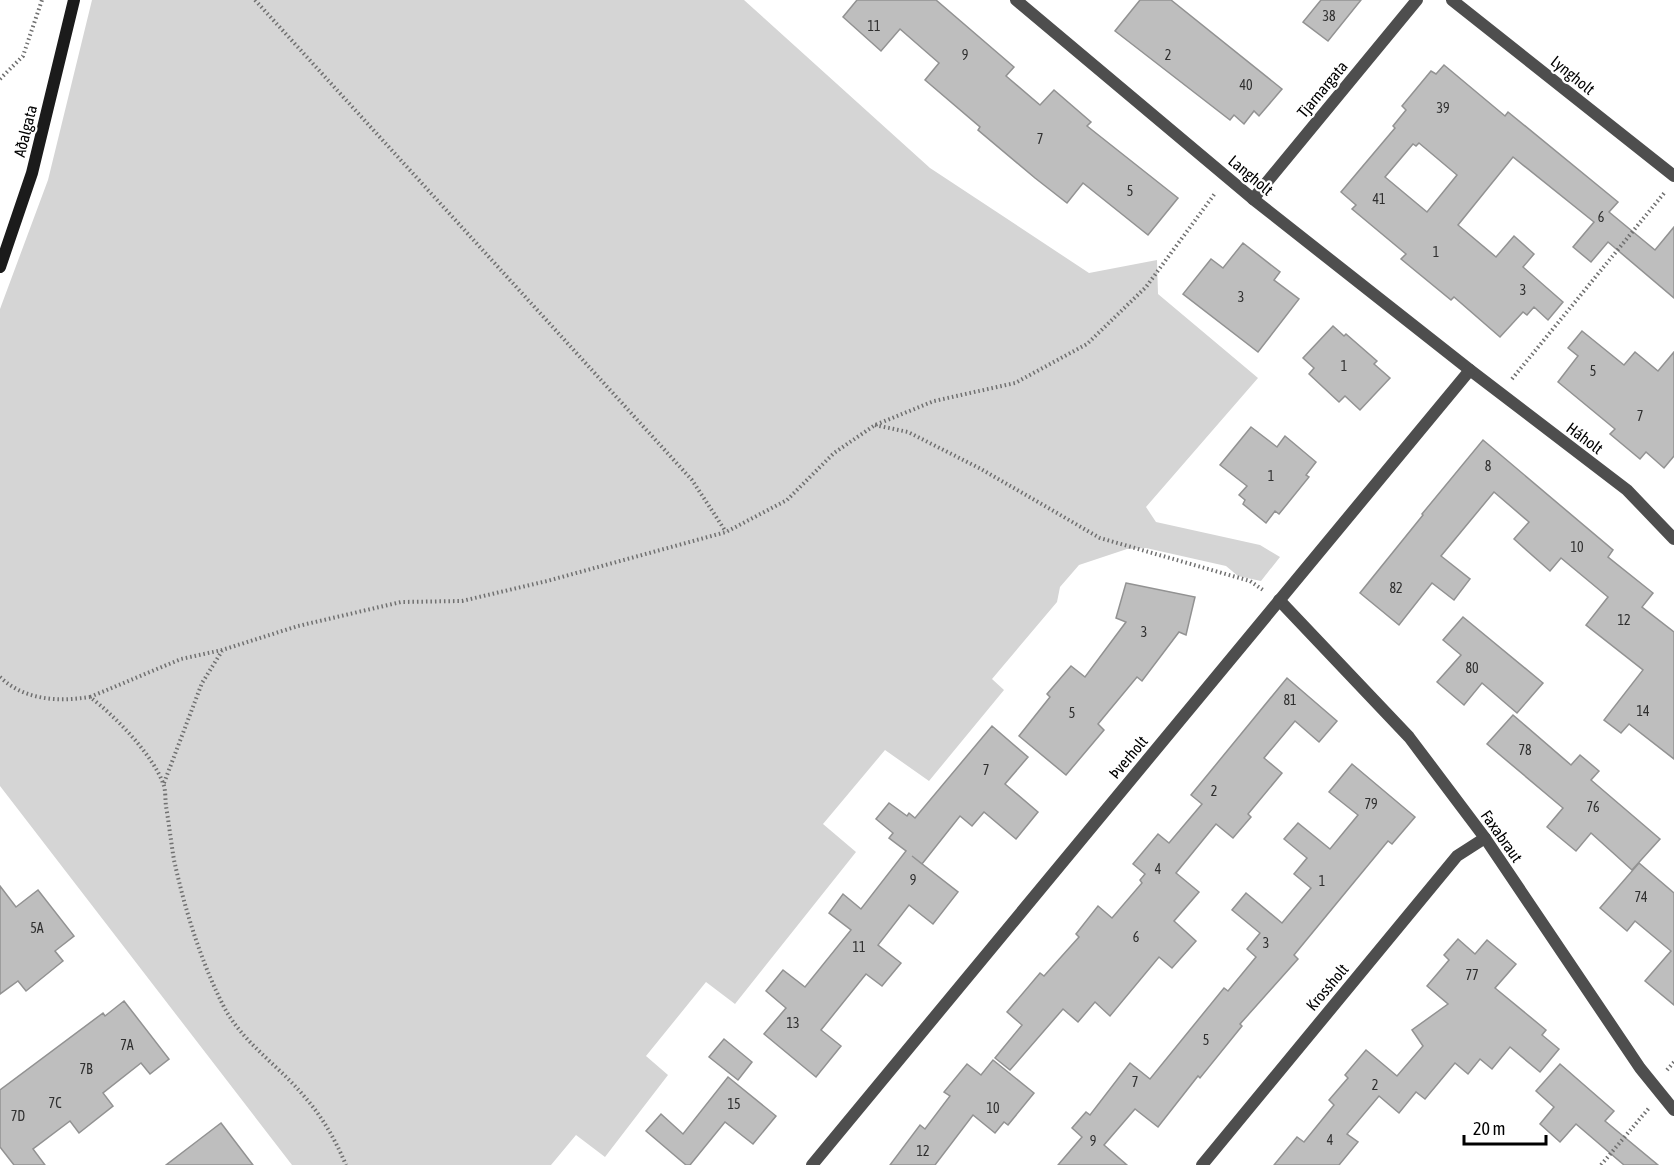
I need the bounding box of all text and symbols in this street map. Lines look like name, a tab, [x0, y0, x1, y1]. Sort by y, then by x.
house number: 38	[1322, 8, 1336, 24]
house number: 11	[867, 18, 881, 34]
house number: 9	[962, 47, 968, 63]
house number: 2	[1165, 47, 1171, 63]
street label: Lyngholt	[1547, 52, 1599, 99]
street label: Tjarnargata	[1293, 57, 1352, 121]
house number: 40	[1239, 77, 1253, 93]
house number: 39	[1436, 100, 1450, 116]
street label: Aðalgata	[10, 103, 41, 159]
house number: 7	[1037, 131, 1043, 147]
street label: Langholt	[1224, 151, 1277, 200]
house number: 5	[1127, 183, 1133, 199]
house number: 41	[1372, 191, 1386, 207]
house number: 6	[1598, 209, 1605, 225]
house number: 1	[1433, 244, 1439, 260]
house number: 3	[1520, 282, 1526, 298]
house number: 3	[1238, 289, 1244, 305]
house number: 1	[1341, 358, 1347, 374]
house number: 5	[1590, 363, 1596, 379]
house number: 7	[1637, 408, 1643, 424]
street label: Háholt	[1563, 419, 1607, 458]
house number: 8	[1485, 458, 1492, 474]
house number: 1	[1268, 468, 1274, 484]
house number: 10	[1570, 539, 1584, 555]
house number: 82	[1389, 580, 1403, 596]
house number: 12	[1617, 612, 1631, 628]
house number: 3	[1141, 624, 1147, 640]
house number: 80	[1465, 660, 1479, 676]
house number: 81	[1283, 692, 1297, 708]
house number: 14	[1636, 703, 1650, 719]
house number: 5	[1069, 705, 1075, 721]
street label: Þverholt	[1105, 732, 1151, 782]
house number: 78	[1518, 742, 1532, 758]
house number: 7	[983, 762, 989, 778]
house number: 2	[1211, 783, 1217, 799]
house number: 79	[1364, 796, 1378, 812]
house number: 76	[1586, 799, 1600, 815]
street label: Faxabraut	[1478, 807, 1527, 866]
house number: 4	[1155, 861, 1162, 877]
house number: 9	[910, 872, 916, 888]
house number: 1	[1319, 873, 1325, 889]
house number: 74	[1634, 889, 1648, 905]
house number: 5A	[30, 920, 44, 936]
house number: 6	[1133, 929, 1140, 945]
house number: 3	[1263, 935, 1269, 951]
house number: 11	[852, 939, 866, 955]
street label: Krossholt	[1302, 960, 1352, 1014]
house number: 77	[1465, 967, 1479, 983]
house number: 13	[786, 1015, 800, 1031]
house number: 5	[1203, 1032, 1209, 1048]
house number: 7A	[120, 1037, 134, 1053]
house number: 7B	[79, 1061, 93, 1077]
house number: 7	[1132, 1074, 1138, 1090]
house number: 2	[1372, 1077, 1378, 1093]
house number: 7C	[49, 1095, 62, 1111]
house number: 15	[727, 1096, 741, 1112]
house number: 10	[986, 1100, 1000, 1116]
house number: 7D	[11, 1108, 25, 1124]
scale bar	[1464, 1108, 1546, 1146]
text: 20 m	[1473, 1118, 1505, 1139]
house number: 4	[1327, 1132, 1334, 1148]
house number: 9	[1090, 1133, 1096, 1149]
house number: 12	[916, 1143, 930, 1159]

